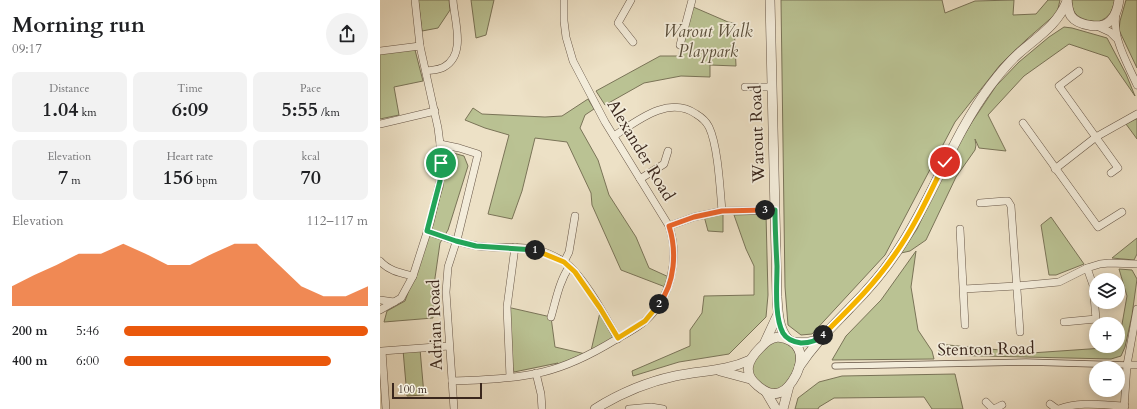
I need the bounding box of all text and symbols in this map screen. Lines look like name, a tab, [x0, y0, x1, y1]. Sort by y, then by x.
text: Morning run	[12, 10, 145, 40]
button: share	[326, 13, 368, 55]
park label: Warout Walk Playpark	[663, 20, 753, 63]
text: 09:17	[12, 40, 42, 58]
text: Distance	[49, 81, 89, 96]
text: Time	[177, 81, 203, 96]
text: Pace	[300, 81, 321, 96]
street label: Warout Road	[744, 85, 770, 184]
street label: Alexander Road	[602, 95, 680, 205]
text: 1.04	[42, 96, 79, 123]
text: 6:09	[172, 96, 208, 123]
text: 5:55	[282, 96, 318, 123]
text: km	[79, 105, 97, 120]
text: /km	[318, 105, 340, 120]
pin	[928, 145, 962, 179]
pin	[424, 146, 458, 180]
text: Elevation	[47, 149, 91, 164]
text: Heart rate	[167, 149, 213, 164]
text: kcal	[301, 149, 320, 164]
icon: check	[934, 151, 956, 173]
icon: arrive	[430, 152, 452, 174]
text: 7	[58, 164, 68, 191]
text: 156	[163, 164, 193, 191]
text: 70	[300, 164, 321, 191]
text: m	[68, 173, 81, 188]
text: bpm	[193, 173, 217, 188]
pin: 3	[755, 200, 775, 220]
text: 3	[762, 202, 768, 217]
text: Elevation	[12, 212, 64, 230]
text: 112–117 m	[306, 212, 368, 230]
pin: 1	[525, 240, 545, 260]
text: 1	[532, 242, 538, 257]
map controls	[1089, 273, 1125, 397]
button: layers	[1089, 273, 1125, 309]
street label: Adrian Road	[422, 279, 448, 371]
pin: 2	[649, 294, 669, 314]
text: 2	[656, 296, 662, 311]
button: +	[1089, 317, 1125, 353]
text: 200 m	[12, 322, 47, 340]
text: 5:46	[76, 322, 99, 340]
pin: 4	[813, 325, 833, 345]
text: 4	[820, 327, 826, 342]
street label: Stenton Road	[937, 337, 1035, 361]
text: 400 m	[12, 352, 47, 370]
text: 6:00	[76, 352, 99, 370]
button: −	[1089, 361, 1125, 397]
scale bar	[392, 381, 482, 400]
text: 100 m	[398, 382, 427, 397]

